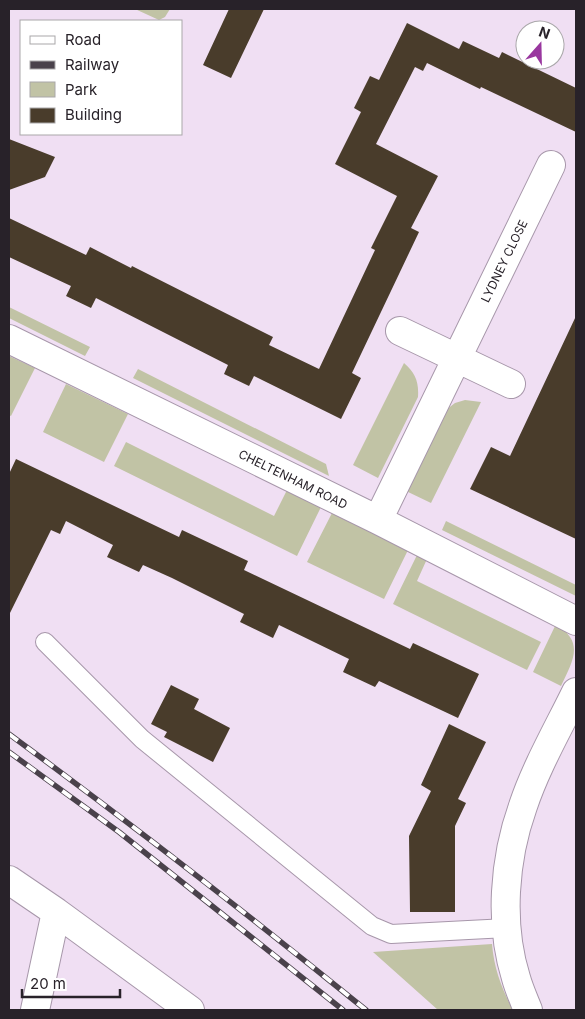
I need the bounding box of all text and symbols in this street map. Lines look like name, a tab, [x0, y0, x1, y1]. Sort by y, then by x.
legend	[20, 20, 182, 135]
north arrow	[515, 20, 565, 70]
text: N	[537, 23, 553, 42]
text: Road	[65, 30, 101, 49]
text: Railway	[65, 55, 120, 74]
text: Park	[65, 80, 98, 99]
text: Building	[65, 105, 122, 124]
street label: LYDNEY CLOSE	[477, 217, 531, 305]
street label: CHELTENHAM ROAD	[236, 446, 350, 512]
scale bar	[22, 966, 120, 998]
text: 20 m	[30, 974, 66, 993]

